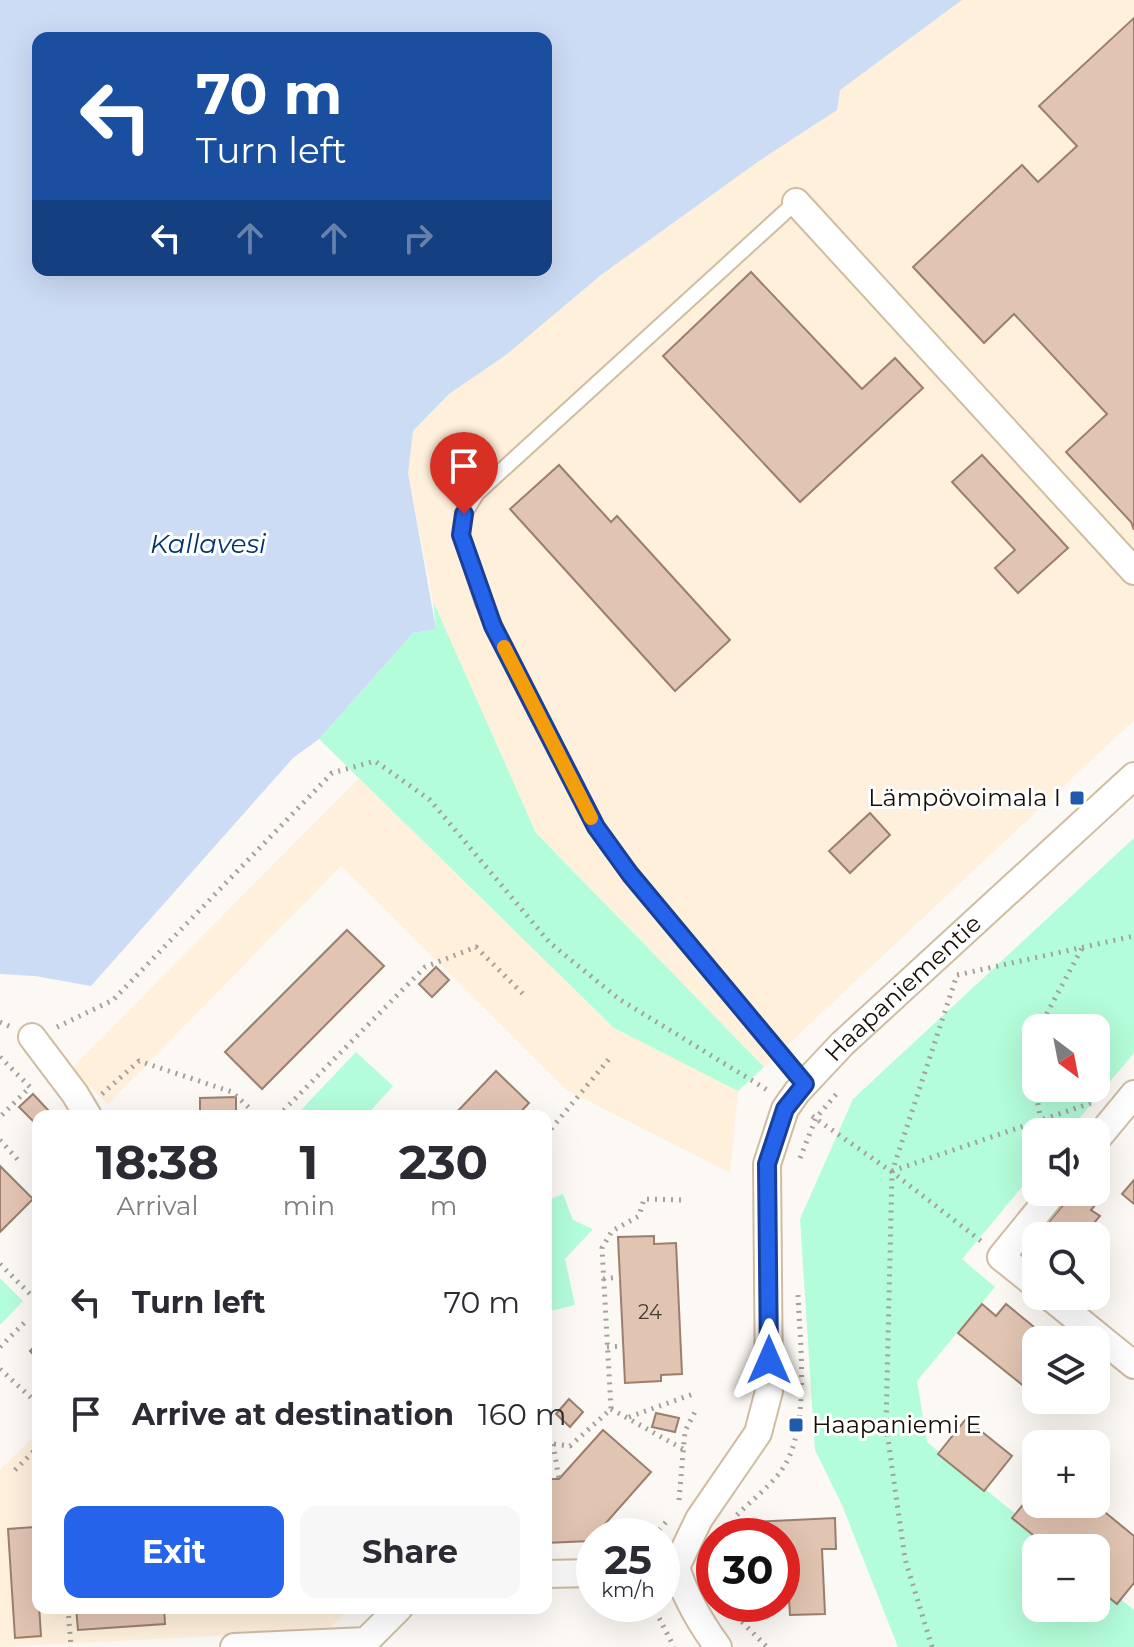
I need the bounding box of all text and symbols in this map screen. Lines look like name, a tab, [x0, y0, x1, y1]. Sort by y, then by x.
text: 70 m	[196, 60, 342, 128]
icon: left	[64, 64, 168, 168]
text: Turn left	[196, 128, 347, 172]
icon: left	[144, 216, 188, 260]
icon: ahead	[228, 216, 272, 260]
icon: ahead	[312, 216, 356, 260]
icon: right	[396, 216, 440, 260]
pin	[430, 432, 498, 514]
icon: arrive	[442, 444, 486, 488]
water label: Kallavesi	[150, 528, 267, 560]
place label: Lämpövoimala I	[868, 783, 1061, 812]
marker: Lämpövoimala I	[1068, 789, 1086, 807]
street label: Haapaniementie	[818, 909, 987, 1067]
north arrow	[1022, 1014, 1110, 1102]
map controls	[1022, 1014, 1110, 1622]
button: sound	[1022, 1118, 1110, 1206]
text: 18:38	[96, 1133, 219, 1191]
text: 1	[299, 1133, 318, 1191]
text: 230	[399, 1133, 488, 1191]
text: Arrival	[116, 1190, 198, 1222]
text: min	[283, 1190, 335, 1222]
text: m	[430, 1190, 457, 1222]
button: search	[1022, 1222, 1110, 1310]
icon: left	[64, 1280, 108, 1324]
text: Turn left	[132, 1284, 265, 1321]
text: 70 m	[443, 1284, 520, 1321]
house number: 24	[638, 1300, 662, 1324]
position arrow	[727, 1318, 811, 1402]
button: layers	[1022, 1326, 1110, 1414]
icon: arrive	[64, 1392, 108, 1436]
text: Arrive at destination	[132, 1396, 454, 1433]
text: 160 m	[478, 1396, 567, 1433]
place label: Haapaniemi E	[812, 1410, 982, 1439]
marker: Haapaniemi E	[787, 1416, 805, 1434]
button: +	[1022, 1430, 1110, 1518]
button: Exit	[64, 1506, 284, 1598]
button: Share	[300, 1506, 520, 1598]
speed limit sign: 30	[696, 1518, 800, 1622]
button: −	[1022, 1534, 1110, 1622]
text: 25	[604, 1535, 652, 1584]
text: km/h	[601, 1578, 655, 1602]

